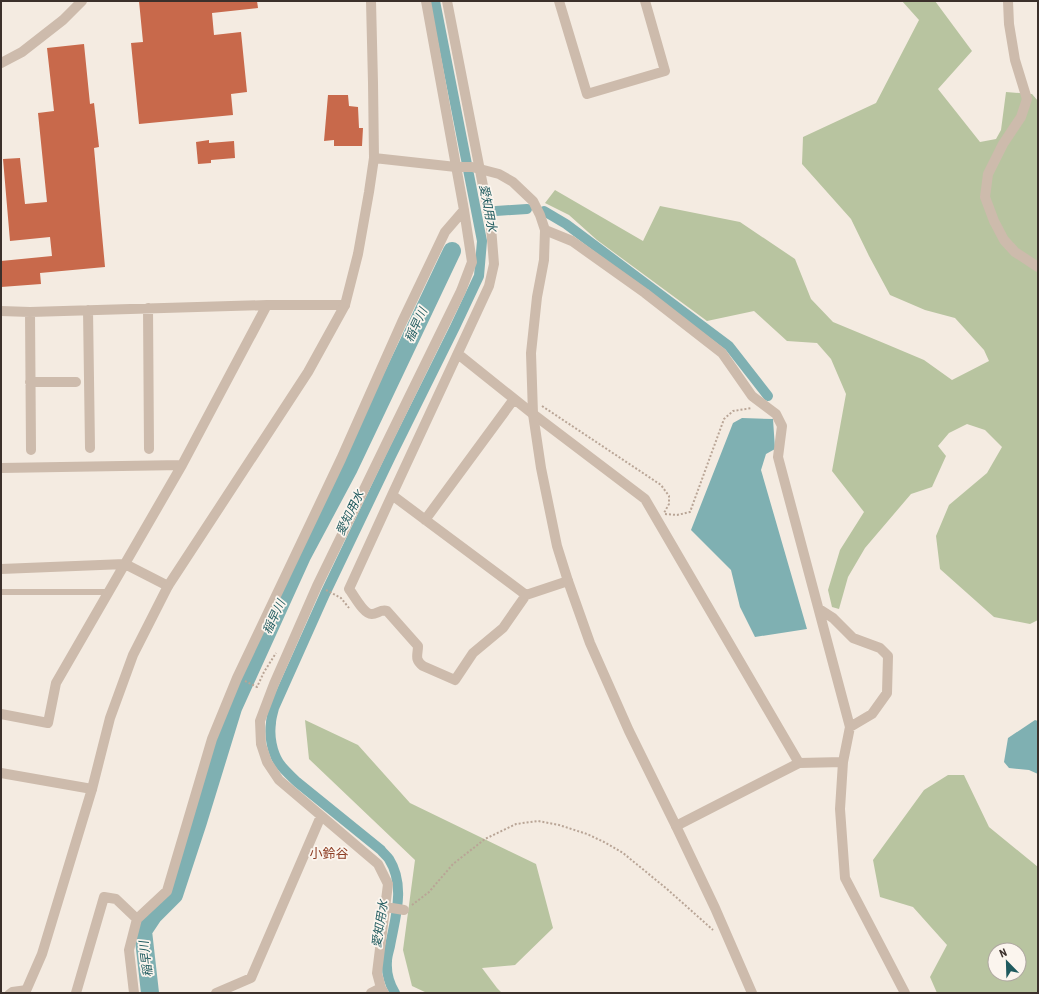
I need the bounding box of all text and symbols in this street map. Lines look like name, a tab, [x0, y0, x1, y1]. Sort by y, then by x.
water label: 愛知用水	[477, 183, 500, 235]
water label: 稲早川	[402, 304, 431, 344]
water label: 愛知用水	[333, 487, 368, 538]
water label: 稲早川	[260, 596, 289, 636]
district label: 小鈴谷	[309, 846, 349, 861]
water label: 愛知用水	[369, 897, 391, 949]
water label: 稲早川	[137, 938, 155, 978]
north arrow	[987, 942, 1027, 982]
text: N	[998, 946, 1009, 961]

